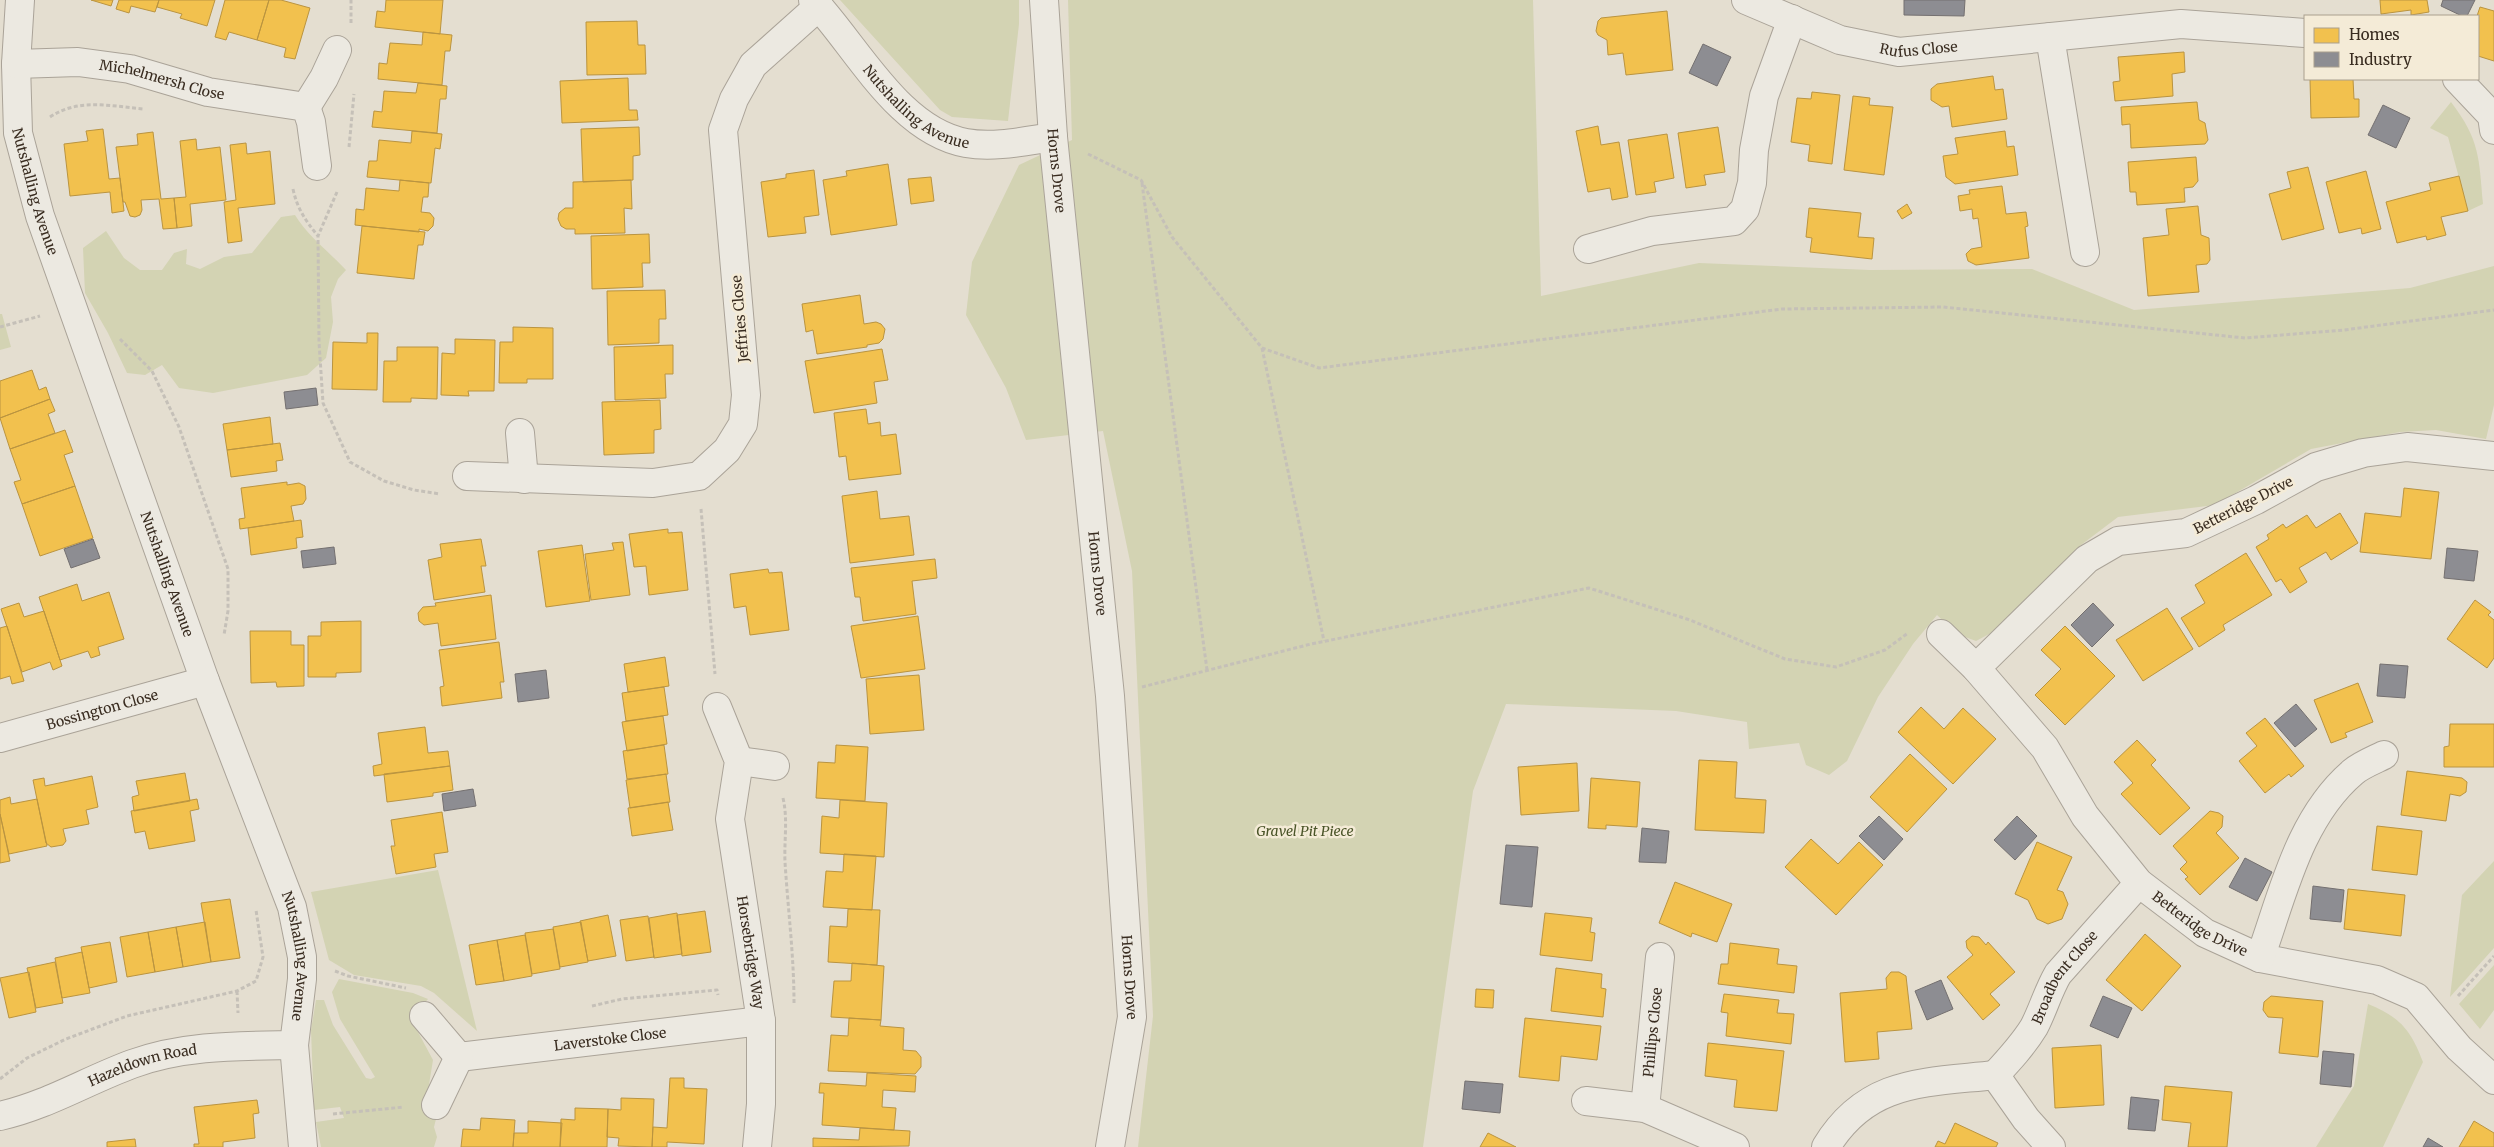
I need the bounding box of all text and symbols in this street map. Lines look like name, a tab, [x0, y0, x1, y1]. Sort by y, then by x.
legend	[2304, 15, 2479, 80]
text: Homes	[2349, 25, 2400, 44]
street label: Rufus Close	[1878, 37, 1958, 61]
text: Industry	[2349, 50, 2412, 69]
street label: Michelmersh Close	[98, 56, 226, 103]
street label: Nutshalling Avenue	[859, 61, 971, 152]
street label: Nutshalling Avenue	[8, 126, 62, 257]
street label: Horns Drove	[1043, 128, 1070, 214]
street label: Jeffries Close	[727, 275, 753, 364]
street label: Betteridge Drive	[2190, 472, 2296, 538]
street label: Nutshalling Avenue	[137, 509, 198, 639]
street label: Horns Drove	[1084, 530, 1111, 616]
street label: Bossington Close	[44, 685, 160, 734]
park label: Gravel Pit Piece	[1256, 822, 1354, 840]
street label: Betteridge Drive	[2149, 887, 2250, 960]
street label: Nutshalling Avenue	[278, 888, 311, 1022]
street label: Horsebridge Way	[733, 894, 768, 1011]
street label: Broadbent Close	[2028, 927, 2101, 1027]
street label: Horns Drove	[1117, 934, 1141, 1020]
street label: Phillips Close	[1639, 987, 1666, 1078]
street label: Laverstoke Close	[553, 1023, 667, 1055]
street label: Hazeldown Road	[85, 1040, 198, 1090]

